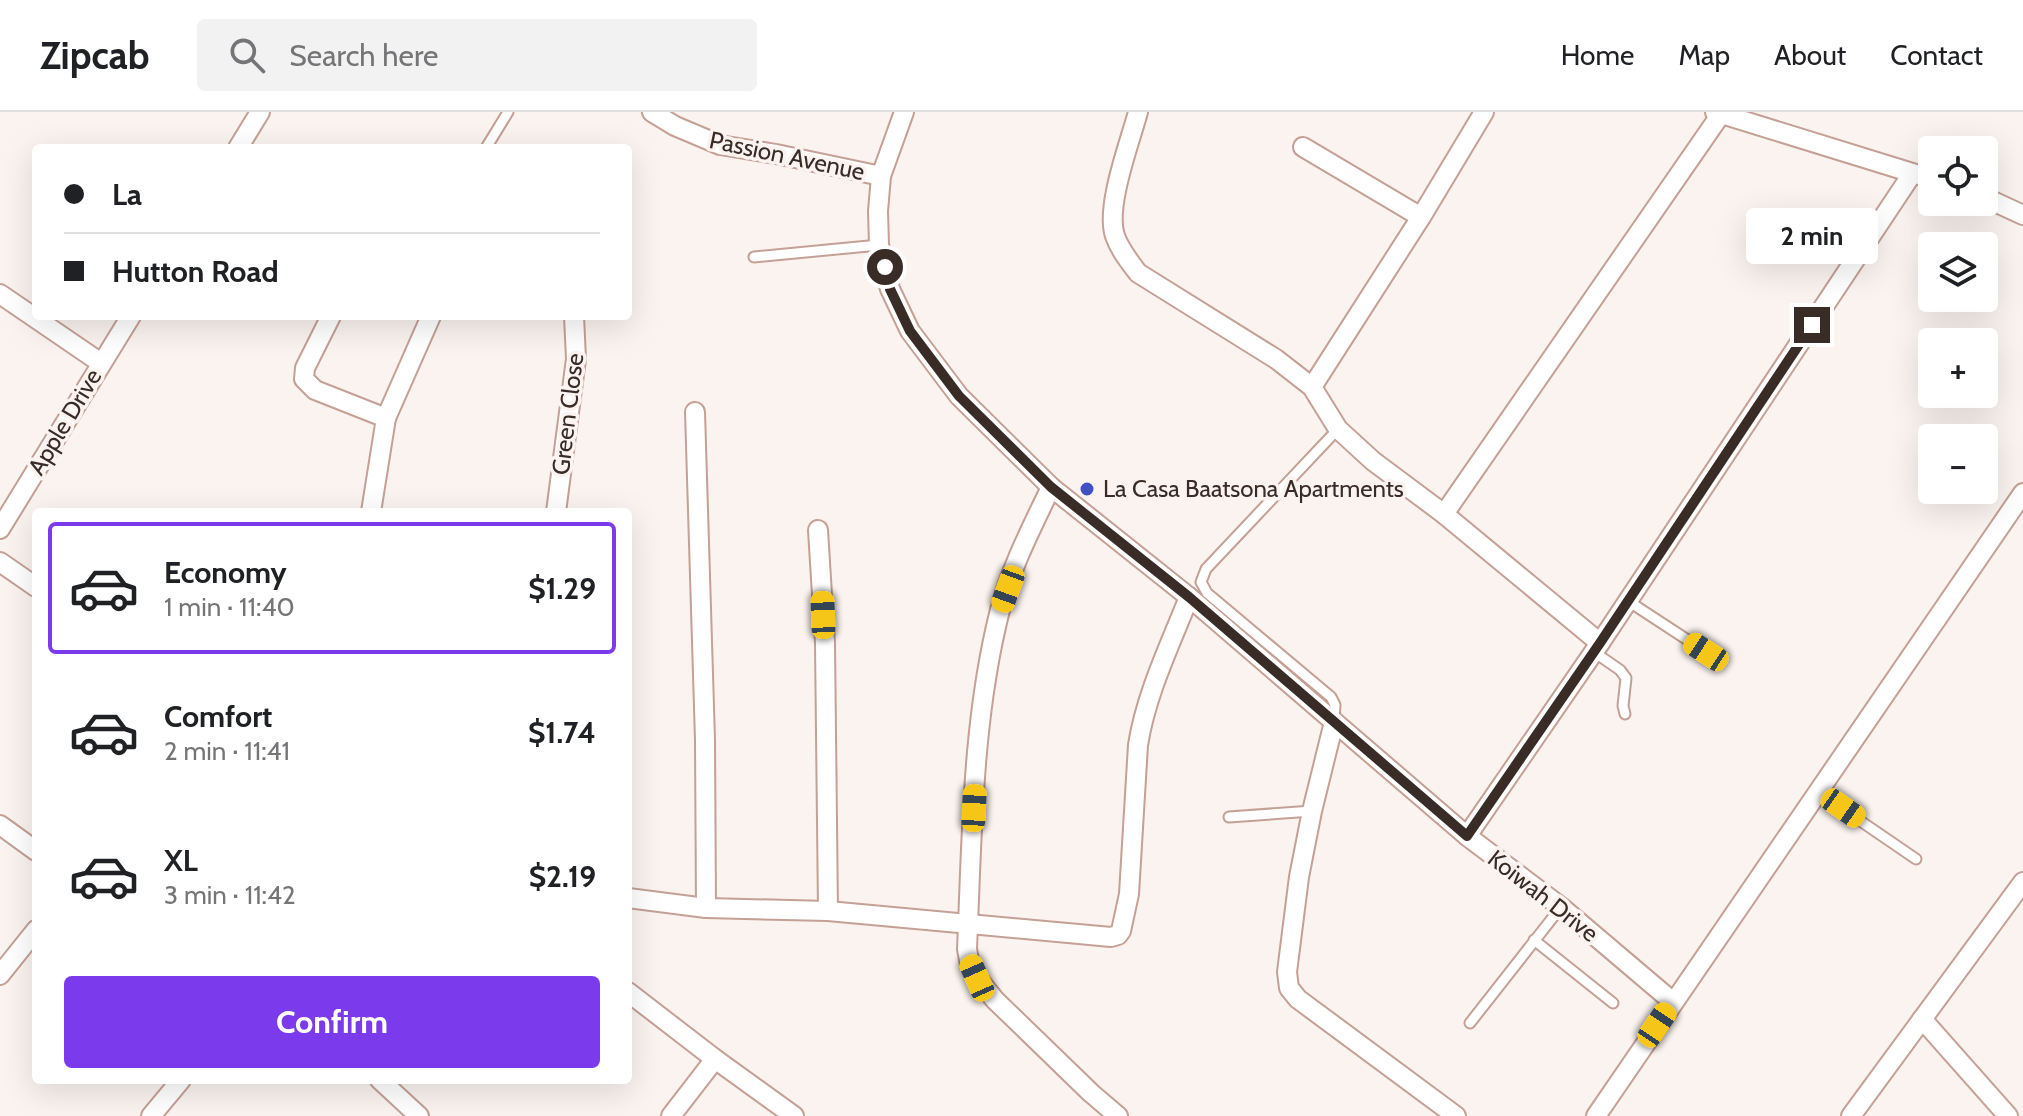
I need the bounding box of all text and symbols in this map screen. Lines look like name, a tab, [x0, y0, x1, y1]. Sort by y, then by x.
search box	[197, 19, 757, 91]
text: Zipcab	[40, 32, 149, 79]
icon: search	[225, 33, 269, 77]
text: Search here	[289, 37, 438, 74]
text: Home	[1561, 38, 1634, 72]
text: Map	[1678, 38, 1730, 72]
text: About	[1774, 38, 1846, 72]
text: Contact	[1890, 38, 1983, 72]
street label: Passion Avenue	[707, 125, 867, 186]
map controls	[1918, 136, 1998, 504]
button: locate	[1918, 136, 1998, 216]
text: La	[112, 176, 142, 213]
callout: 2 min	[1746, 209, 1878, 265]
text: 2 min	[1781, 220, 1843, 252]
button: layers	[1918, 232, 1998, 312]
route start	[867, 249, 903, 285]
text: Hutton Road	[112, 253, 279, 290]
route end	[1794, 307, 1830, 343]
button: +	[1918, 328, 1998, 408]
street label: Green Close	[546, 351, 589, 476]
street label: Apple Drive	[22, 363, 108, 480]
button: −	[1918, 424, 1998, 504]
place label: La Casa Baatsona Apartments	[1103, 474, 1404, 503]
marker: La Casa Baatsona Apartments	[1078, 480, 1096, 498]
icon: car	[68, 552, 140, 624]
text: Economy	[164, 554, 287, 591]
car	[989, 562, 1027, 616]
text: $1.29	[528, 570, 596, 607]
text: 1 min · 11:40	[164, 591, 295, 623]
car	[810, 591, 836, 639]
car	[1679, 629, 1733, 675]
icon: car	[68, 696, 140, 768]
text: Comfort	[164, 698, 272, 735]
text: $1.74	[528, 714, 596, 751]
text: 2 min · 11:41	[164, 735, 290, 767]
car	[961, 783, 987, 833]
car	[1816, 784, 1870, 832]
icon: car	[68, 840, 140, 912]
text: XL	[164, 842, 198, 879]
street label: Koiwah Drive	[1482, 844, 1604, 948]
text: $2.19	[529, 858, 596, 895]
text: 3 min · 11:42	[164, 879, 296, 911]
car	[956, 951, 998, 1005]
button: Confirm	[64, 976, 600, 1068]
car	[1634, 998, 1680, 1052]

